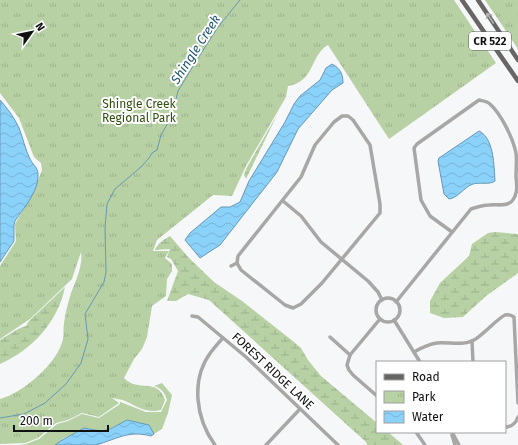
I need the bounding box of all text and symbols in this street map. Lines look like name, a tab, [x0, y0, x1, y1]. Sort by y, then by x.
north arrow	[12, 12, 52, 52]
water label: Shingle Creek	[167, 12, 223, 87]
one-way arrow	[486, 13, 494, 24]
text: N	[33, 20, 47, 33]
road number: CR 522	[469, 32, 511, 50]
park label: Shingle Creek Regional Park	[102, 97, 177, 125]
street label: FOREST RIDGE LANE	[229, 330, 317, 412]
legend	[376, 361, 506, 433]
text: Road	[412, 370, 440, 384]
text: Park	[412, 390, 436, 404]
scale bar	[14, 407, 108, 433]
text: Water	[412, 410, 444, 424]
text: 200 m	[20, 414, 53, 428]

